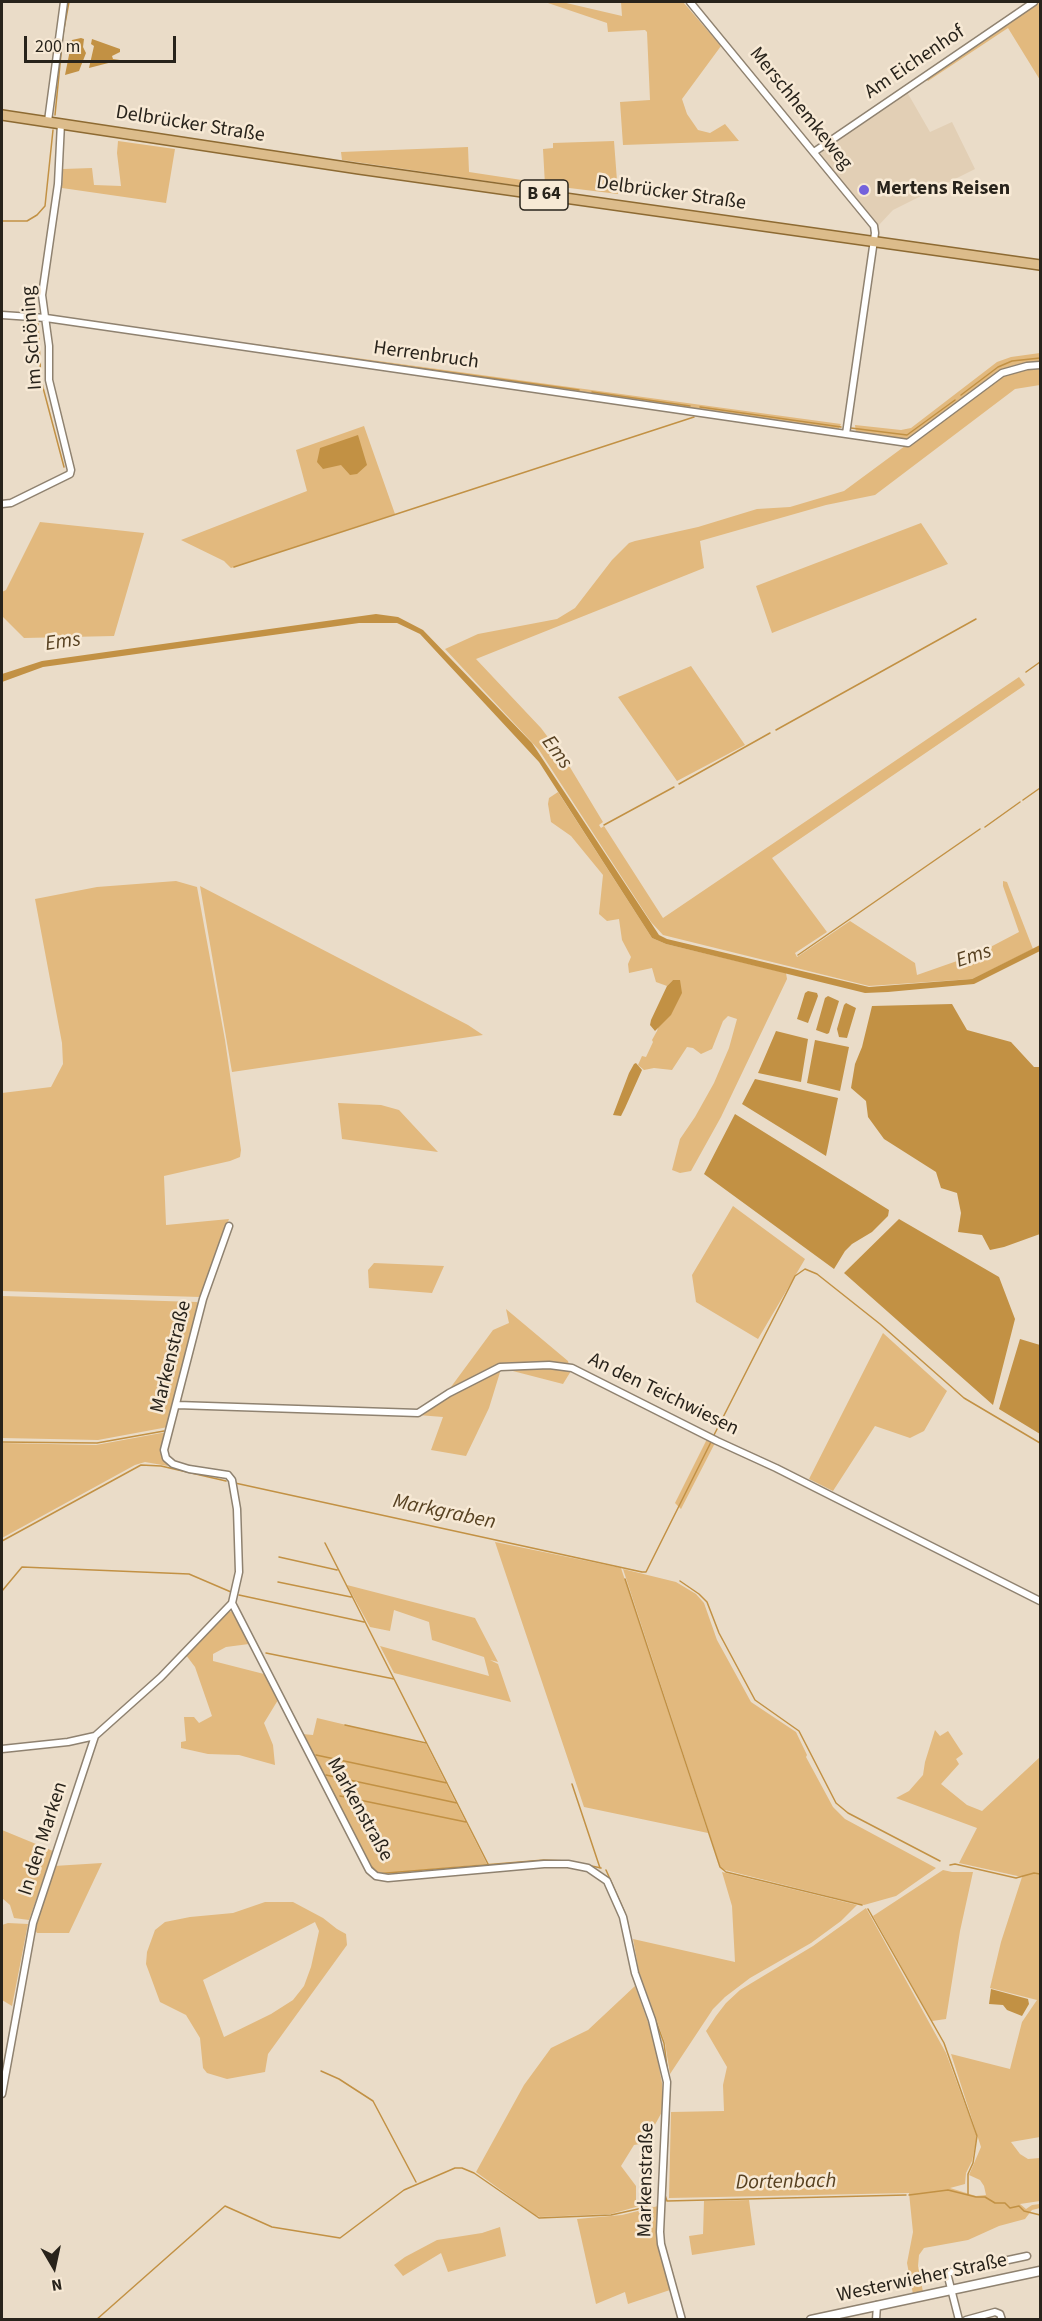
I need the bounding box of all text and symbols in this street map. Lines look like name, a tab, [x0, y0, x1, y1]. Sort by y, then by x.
street label: Am Eichenhof	[861, 21, 969, 105]
scale bar	[27, 24, 178, 62]
text: 200 m	[35, 34, 80, 59]
street label: Merschhemkeweg	[743, 43, 857, 175]
street label: Delbrücker Straße	[114, 101, 266, 149]
street label: Delbrücker Straße	[595, 172, 747, 216]
place label: Mertens Reisen	[876, 178, 1010, 202]
road number: B 64	[520, 180, 568, 210]
marker: Mertens Reisen	[857, 183, 871, 197]
street label: Im Schöning	[17, 285, 49, 391]
street label: Herrenbruch	[372, 337, 480, 375]
water label: Ems	[44, 628, 82, 658]
water label: Ems	[535, 731, 577, 775]
water label: Ems	[953, 939, 995, 975]
street label: Markenstraße	[146, 1298, 198, 1416]
street label: An den Teichwiesen	[584, 1348, 742, 1442]
water label: Markgraben	[390, 1490, 498, 1536]
street label: Markenstraße	[321, 1754, 397, 1866]
street label: In den Marken	[14, 1779, 74, 1899]
street label: Markenstraße	[634, 2122, 660, 2238]
water label: Dortenbach	[735, 2170, 837, 2196]
north arrow	[24, 2237, 84, 2297]
street label: Westerwieher Straße	[835, 2249, 1009, 2309]
text: N	[50, 2273, 64, 2296]

